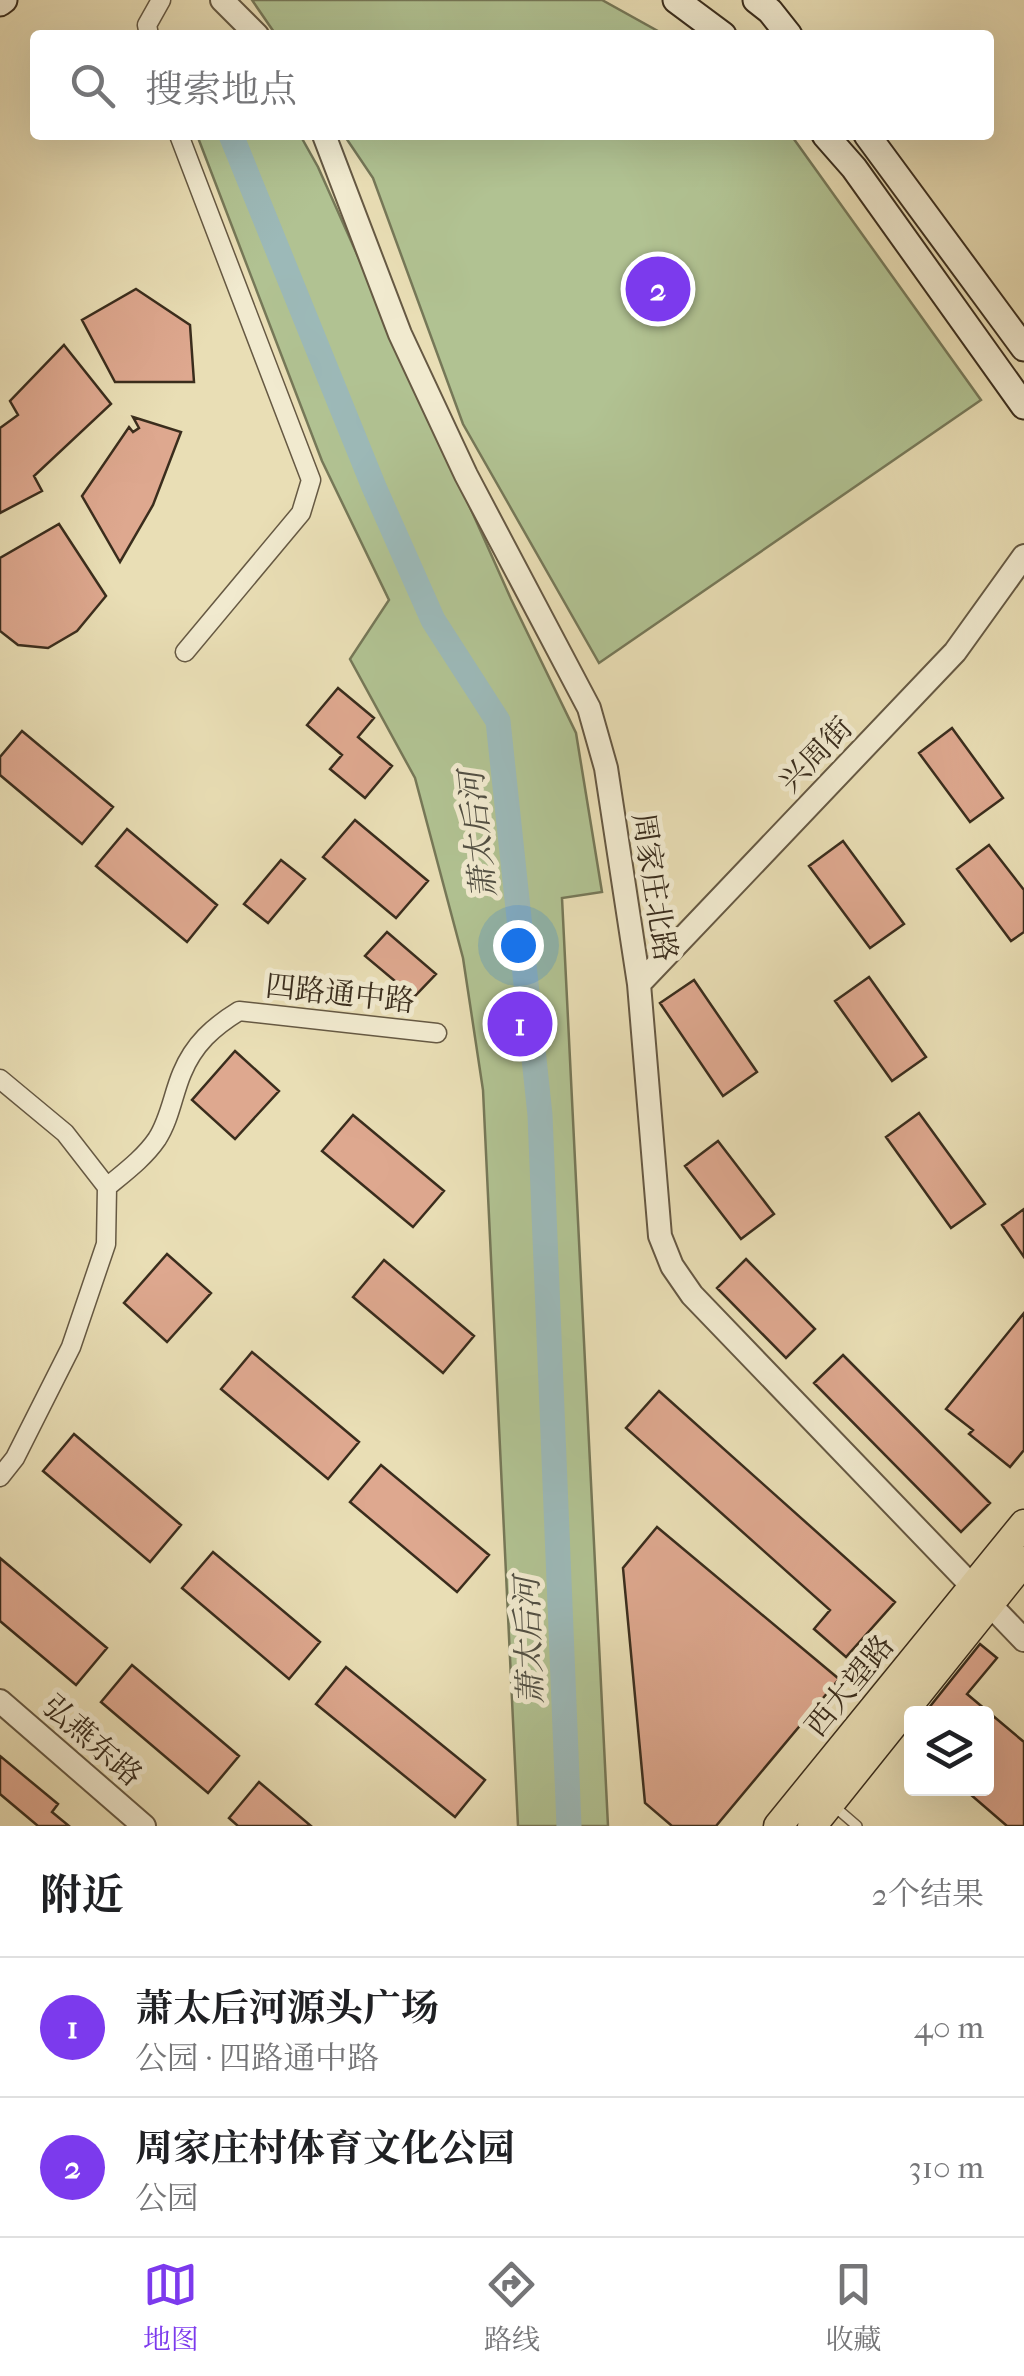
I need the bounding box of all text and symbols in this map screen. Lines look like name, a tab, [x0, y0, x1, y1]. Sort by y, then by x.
search box	[30, 30, 994, 140]
icon: search	[65, 58, 120, 113]
text: 搜索地点	[145, 67, 297, 112]
pin: 2	[626, 252, 690, 326]
street label: 兴周街	[772, 710, 860, 800]
water label: 萧太后河	[452, 764, 503, 901]
street label: 周家庄北路	[625, 810, 683, 964]
your location	[493, 920, 544, 971]
street label: 四路通中路	[264, 969, 416, 1019]
pin: 1	[488, 986, 552, 1062]
water label: 萧太后河	[508, 1571, 550, 1706]
street label: 西大望路	[799, 1628, 901, 1744]
street label: 弘燕东路	[35, 1688, 149, 1794]
map controls	[904, 1706, 994, 1796]
button: layers	[904, 1706, 994, 1796]
text: 附近	[40, 1871, 124, 1920]
text: 2个结果	[872, 1876, 984, 1913]
text: 萧太后河源头广场	[135, 1986, 439, 2031]
text: 1	[67, 2009, 78, 2046]
text: 40 m	[914, 2009, 984, 2046]
text: 公园 · 四路通中路	[135, 2040, 379, 2077]
text: 周家庄村体育文化公园	[135, 2126, 515, 2171]
text: 2	[64, 2149, 81, 2186]
text: 310 m	[909, 2149, 984, 2186]
text: 公园	[135, 2180, 199, 2217]
tab: 地图	[143, 2257, 199, 2357]
tab: 路线	[484, 2257, 540, 2357]
tab: 收藏	[825, 2257, 881, 2357]

